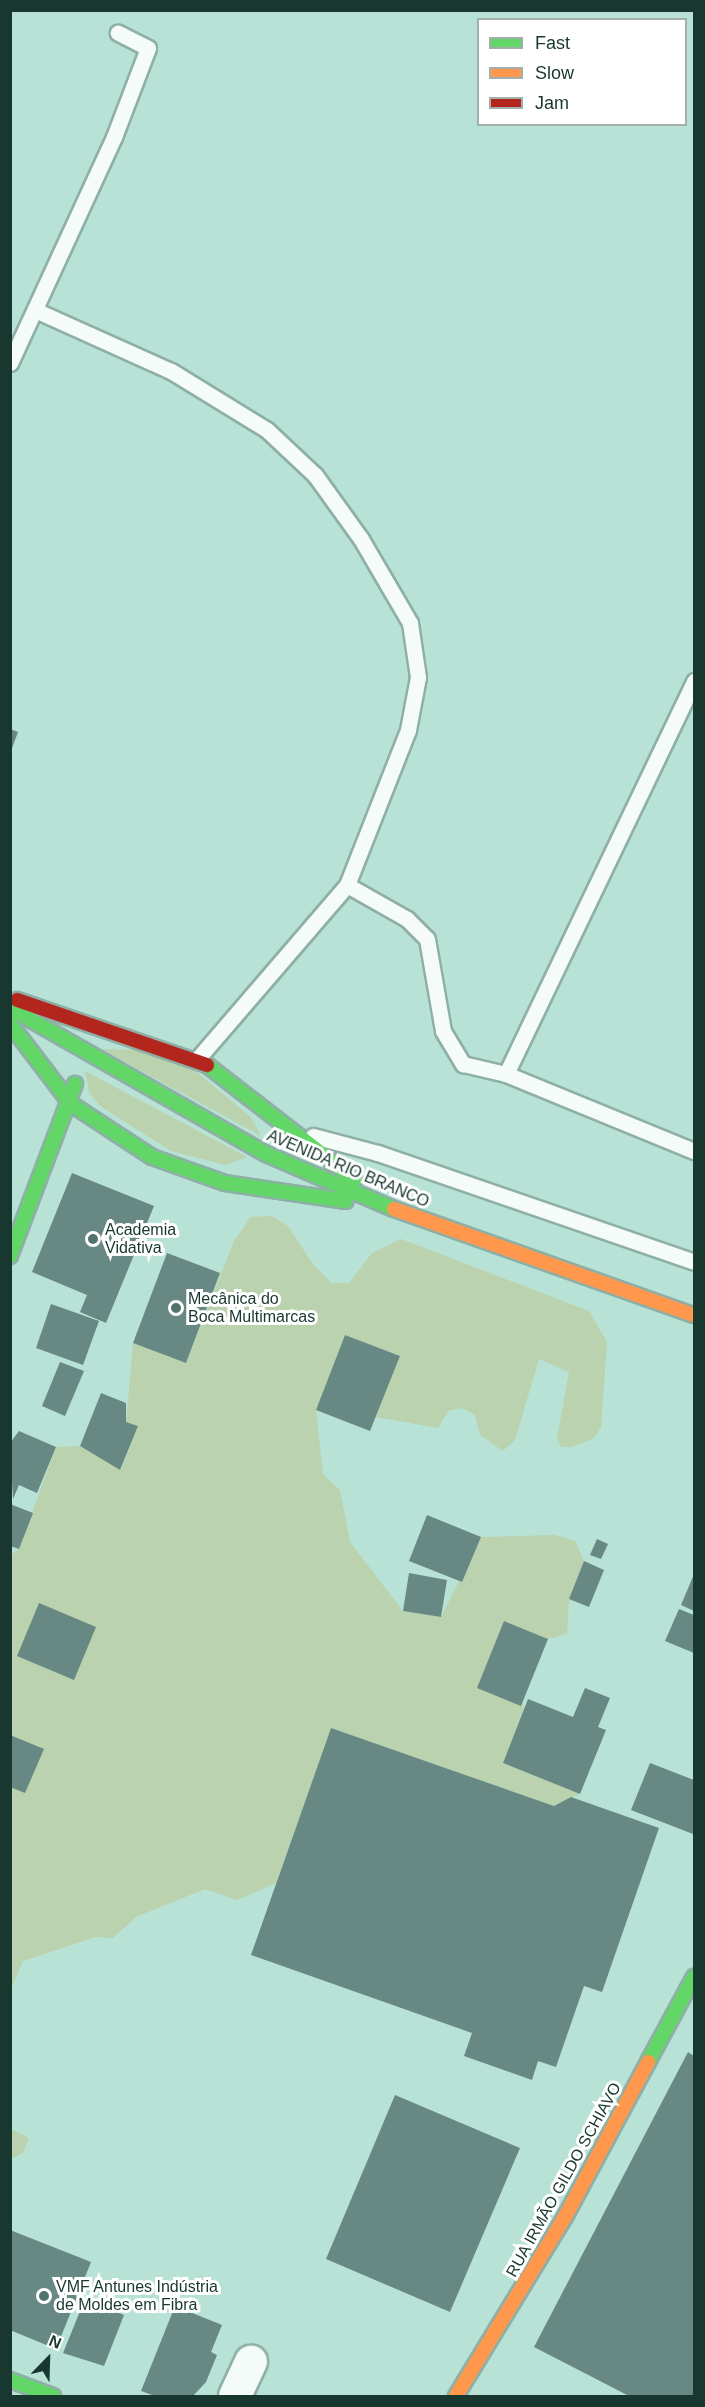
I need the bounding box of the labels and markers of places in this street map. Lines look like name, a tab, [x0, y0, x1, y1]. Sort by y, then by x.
place label: Academia Vidativa	[105, 1220, 176, 1258]
marker: Academia Vidativa	[86, 1232, 100, 1246]
place label: Mecânica do Boca Multimarcas	[188, 1289, 315, 1327]
marker: Mecânica do Boca Multimarcas	[169, 1301, 183, 1315]
place label: VMF Antunes Indústria de Moldes em Fibra	[56, 2277, 219, 2315]
marker: VMF Antunes Indústria de Moldes em Fibra	[37, 2289, 51, 2303]

